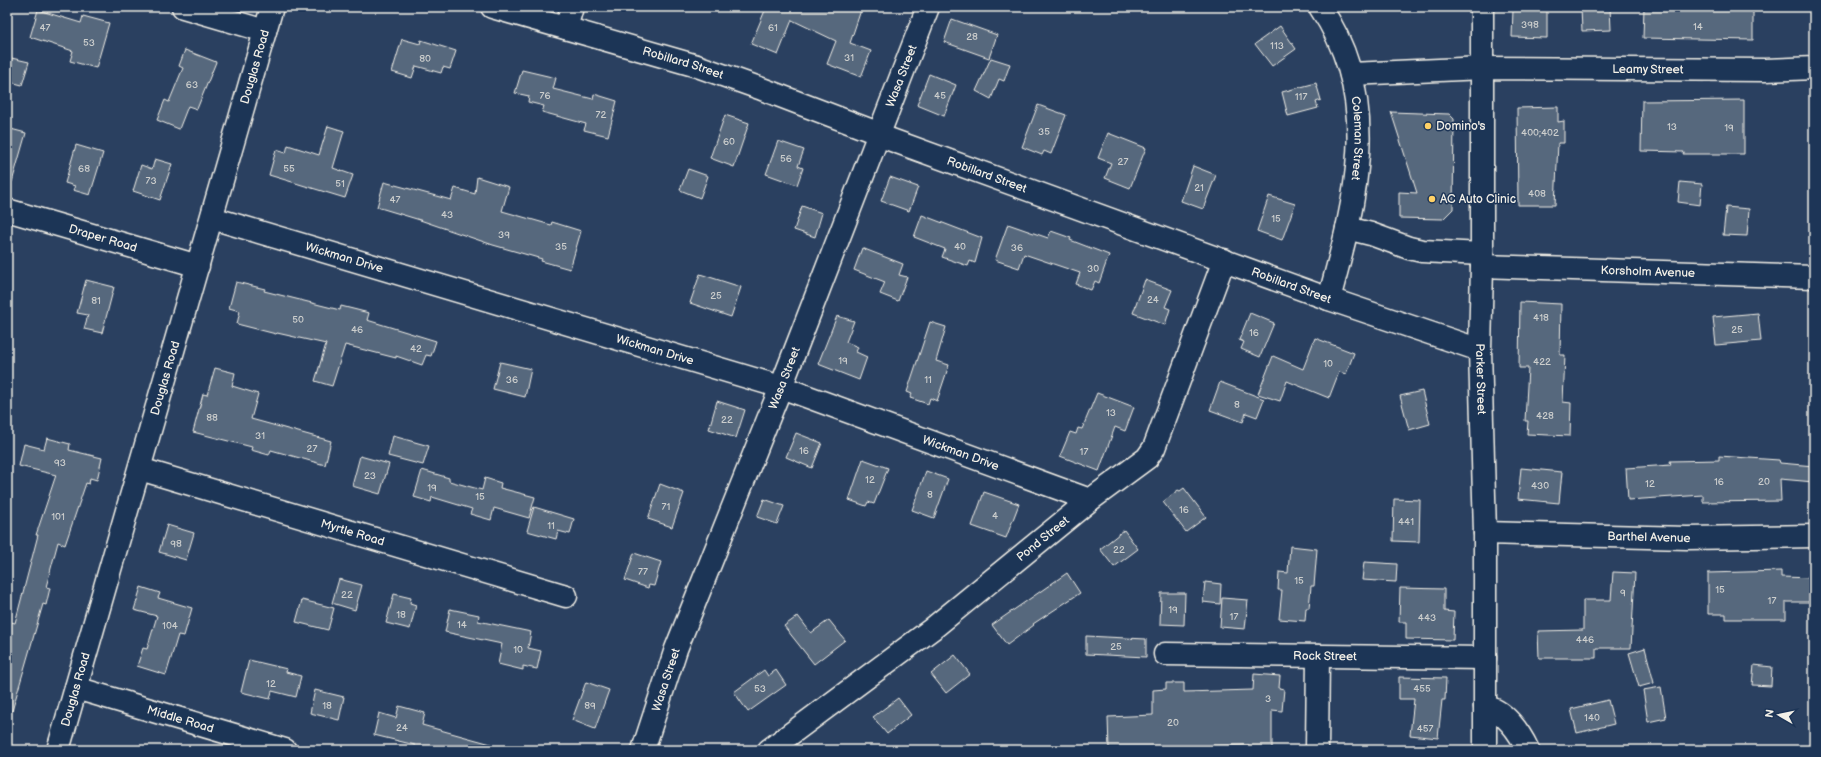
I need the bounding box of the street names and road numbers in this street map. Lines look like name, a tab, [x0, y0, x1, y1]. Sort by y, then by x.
street label: Douglas Road	[237, 28, 273, 106]
street label: Wasa Street	[883, 42, 921, 110]
street label: Robillard Street	[641, 44, 726, 83]
street label: Leamy Street	[1612, 62, 1684, 77]
street label: Coleman Street	[1348, 95, 1366, 182]
street label: Robillard Street	[945, 154, 1029, 197]
street label: Draper Road	[67, 222, 139, 256]
street label: Wickman Drive	[303, 239, 385, 276]
street label: Korsholm Avenue	[1600, 263, 1695, 281]
street label: Robillard Street	[1249, 264, 1333, 307]
street label: Wickman Drive	[614, 331, 695, 369]
street label: Douglas Road	[148, 339, 183, 417]
street label: Parker Street	[1472, 343, 1489, 415]
street label: Wasa Street	[766, 345, 804, 412]
street label: Wickman Drive	[920, 432, 1001, 474]
street label: Pond Street	[1014, 513, 1073, 565]
street label: Myrtle Road	[319, 516, 386, 550]
street label: Barthel Avenue	[1607, 529, 1691, 546]
street label: Wasa Street	[649, 646, 684, 713]
street label: Rock Street	[1293, 649, 1357, 664]
street label: Douglas Road	[58, 651, 94, 728]
street label: Middle Road	[145, 702, 216, 737]

